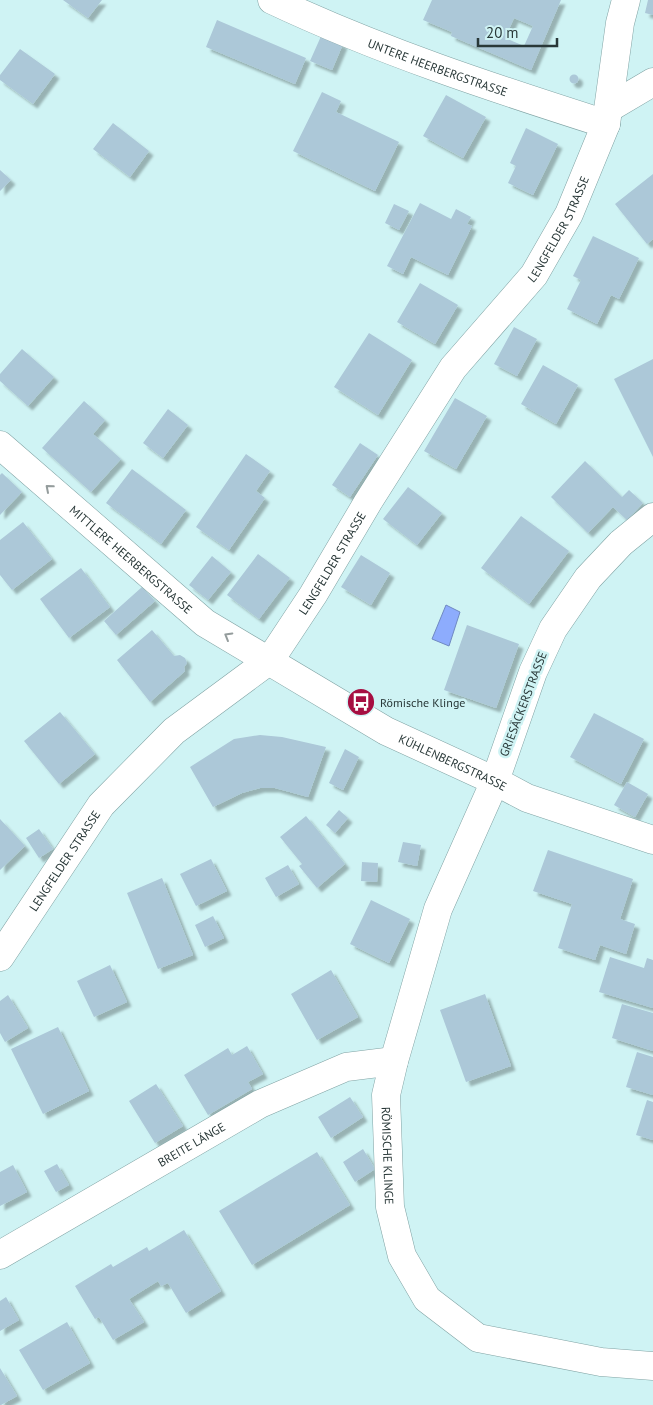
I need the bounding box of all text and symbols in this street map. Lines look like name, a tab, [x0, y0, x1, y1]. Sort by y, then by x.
scale bar	[478, 15, 557, 47]
text: 20 m	[486, 23, 519, 42]
street label: UNTERE HEERBERGSTRASSE	[366, 35, 510, 99]
street label: LENGFELDER STRASSE	[524, 174, 591, 285]
one-way arrow	[46, 485, 55, 494]
street label: MITTLERE HEERBERGSTRASSE	[67, 502, 196, 616]
street label: LENGFELDER STRASSE	[295, 508, 368, 617]
one-way arrow	[224, 632, 233, 642]
street label: GRIESÄCKERSTRASSE	[496, 649, 550, 759]
bus stop icon: Römische Klinge	[346, 687, 376, 717]
place label: Römische Klinge	[380, 695, 465, 710]
street label: KÜHLENBERGSTRASSE	[396, 730, 510, 794]
street label: LENGFELDER STRASSE	[25, 807, 103, 914]
street label: RÖMISCHE KLINGE	[379, 1107, 397, 1205]
street label: BREITE LÄNGE	[155, 1119, 228, 1169]

